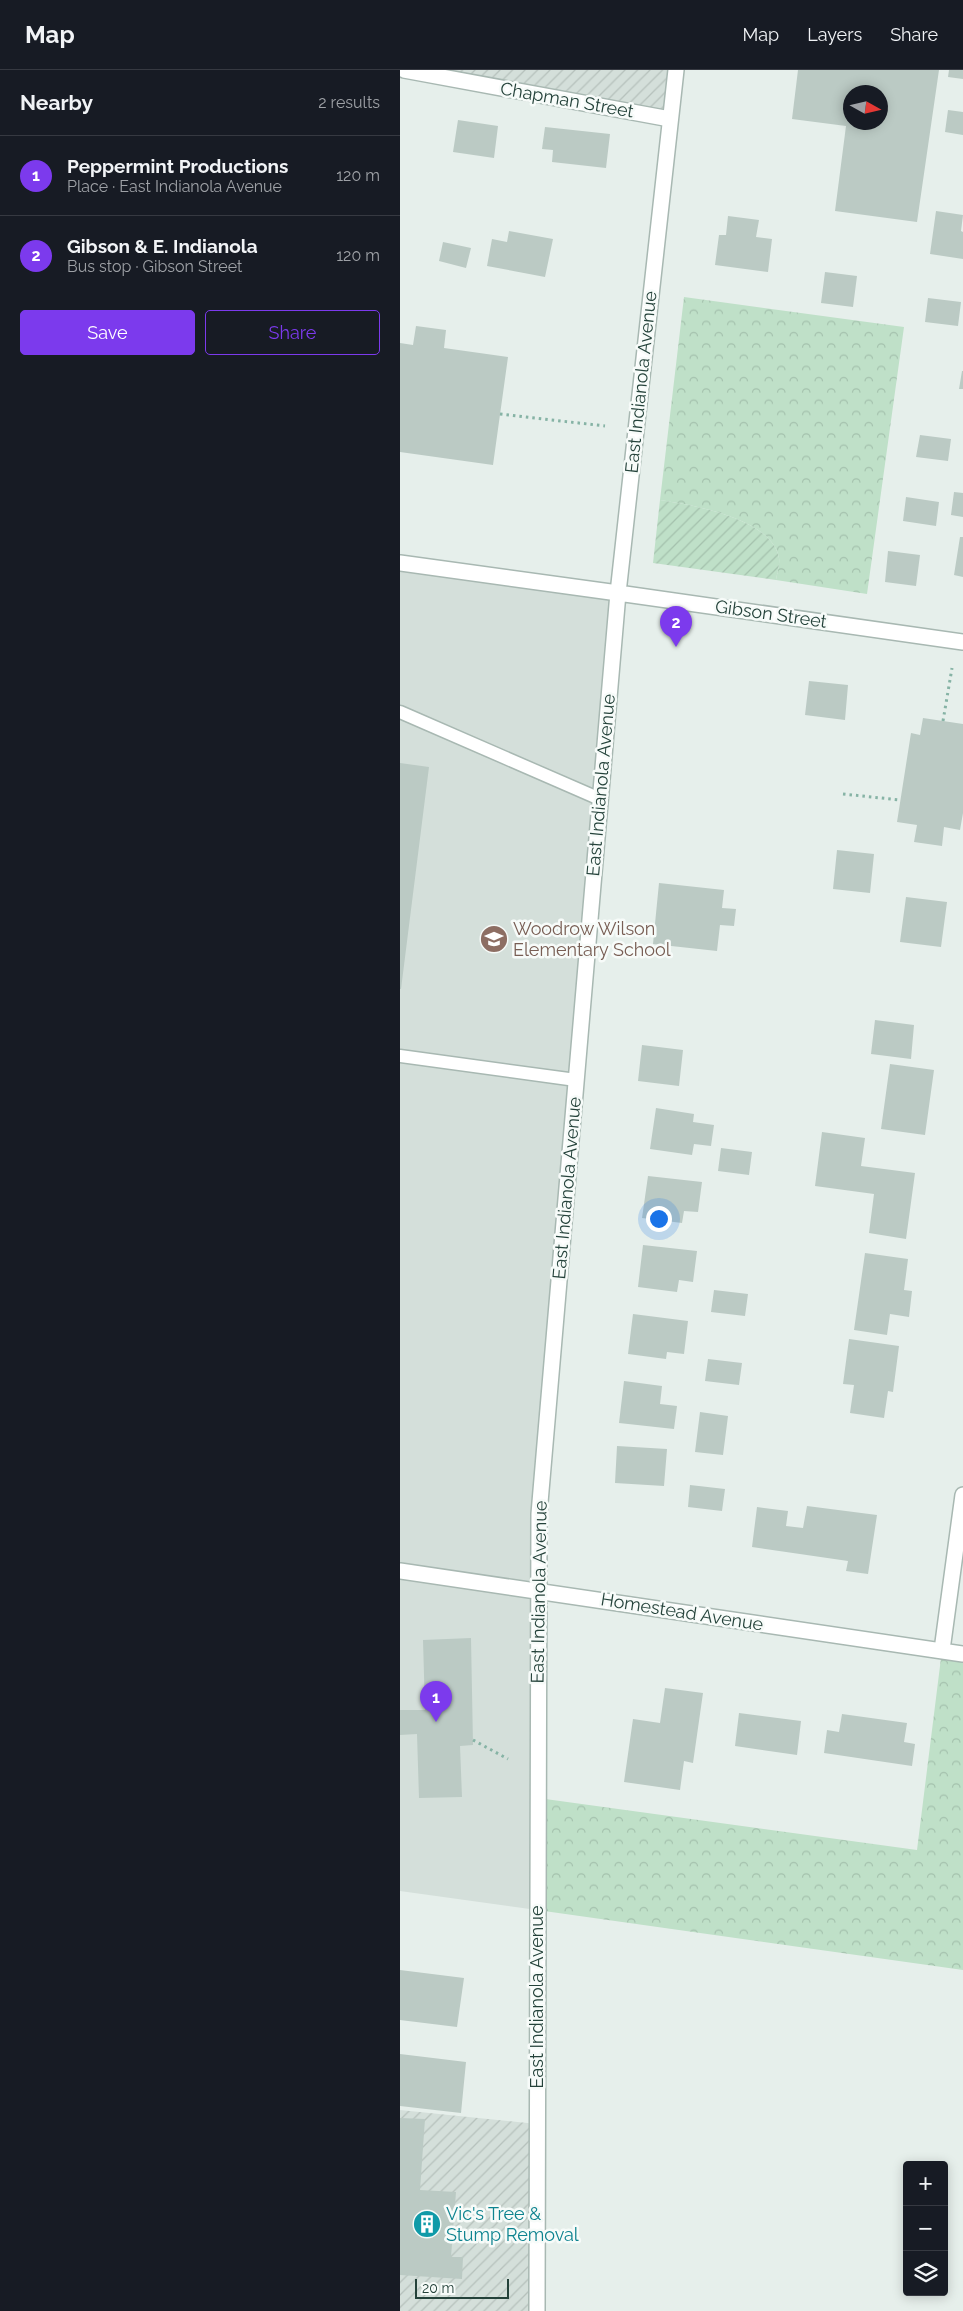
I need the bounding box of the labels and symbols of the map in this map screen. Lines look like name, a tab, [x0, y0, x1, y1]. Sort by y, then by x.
street label: Chapman Street	[499, 77, 635, 122]
north arrow	[843, 85, 888, 130]
street label: East Indianola Avenue	[620, 289, 661, 474]
street label: Gibson Street	[714, 595, 828, 632]
pin: 2	[660, 606, 692, 647]
street label: East Indianola Avenue	[582, 692, 619, 877]
place label: Woodrow Wilson Elementary School	[513, 918, 671, 960]
school or university icon: Woodrow Wilson Elementary School	[479, 924, 509, 954]
street label: East Indianola Avenue	[548, 1095, 585, 1280]
your location	[646, 1206, 672, 1232]
street label: East Indianola Avenue	[526, 1500, 551, 1684]
street label: Homestead Avenue	[599, 1588, 765, 1635]
pin: 1	[420, 1681, 452, 1722]
street label: East Indianola Avenue	[526, 1905, 547, 2089]
place label: Vic's Tree & Stump Removal	[446, 2203, 579, 2245]
building icon: Vic's Tree & Stump Removal	[412, 2209, 442, 2239]
scale bar	[415, 2276, 509, 2299]

